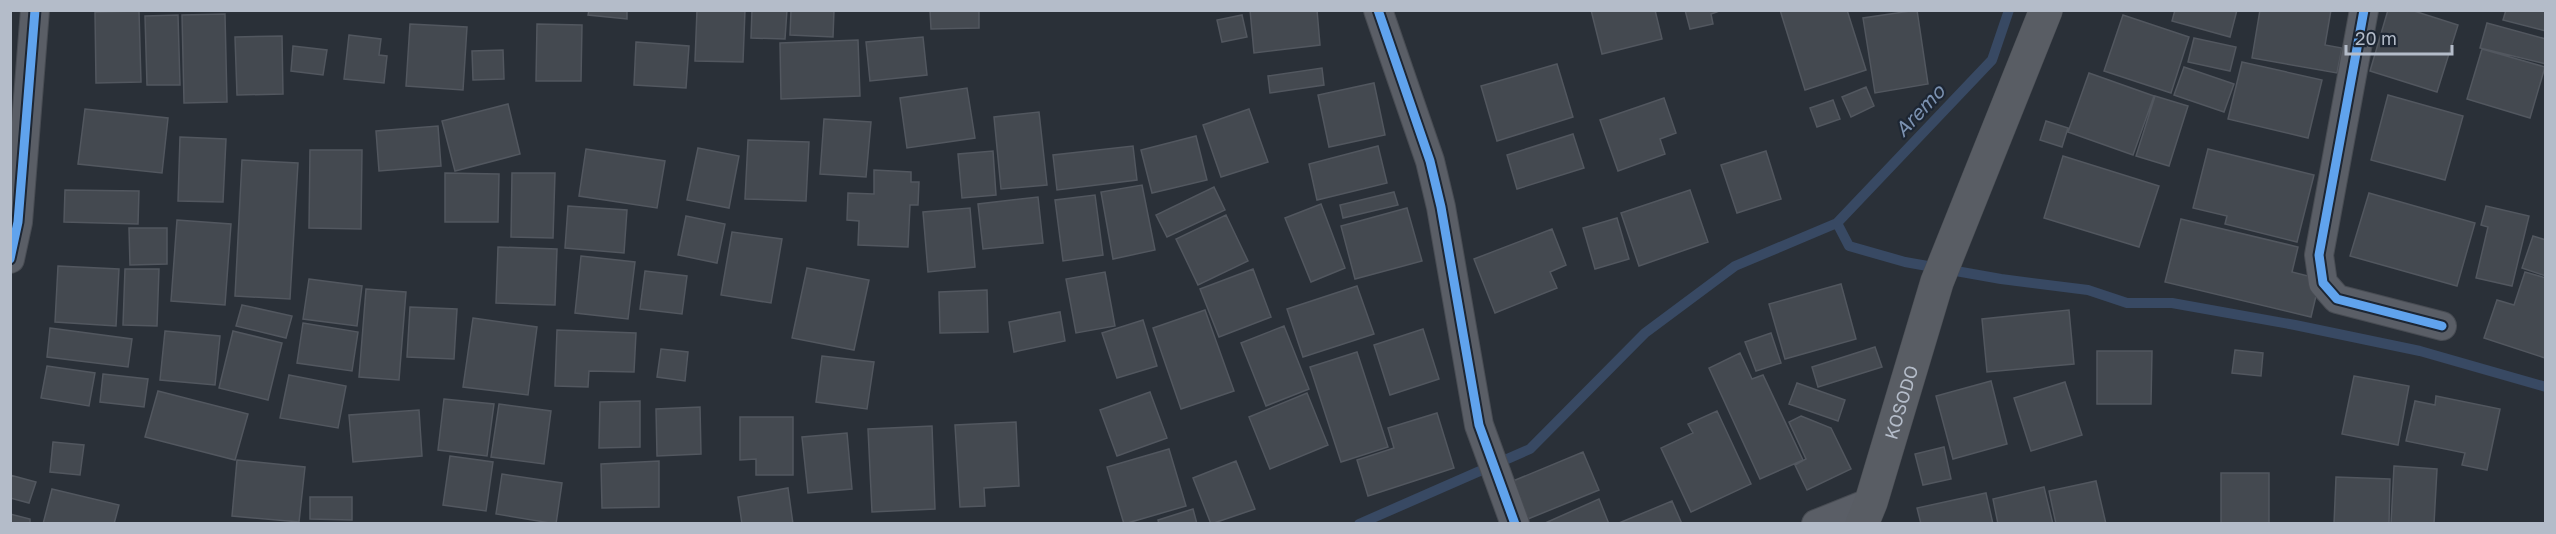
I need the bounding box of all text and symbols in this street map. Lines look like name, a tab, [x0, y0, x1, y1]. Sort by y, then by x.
scale bar	[2346, 18, 2452, 56]
text: 20 m	[2355, 27, 2397, 49]
water label: Aremo	[1889, 78, 1950, 141]
street label: KOSODO	[1879, 363, 1922, 442]

